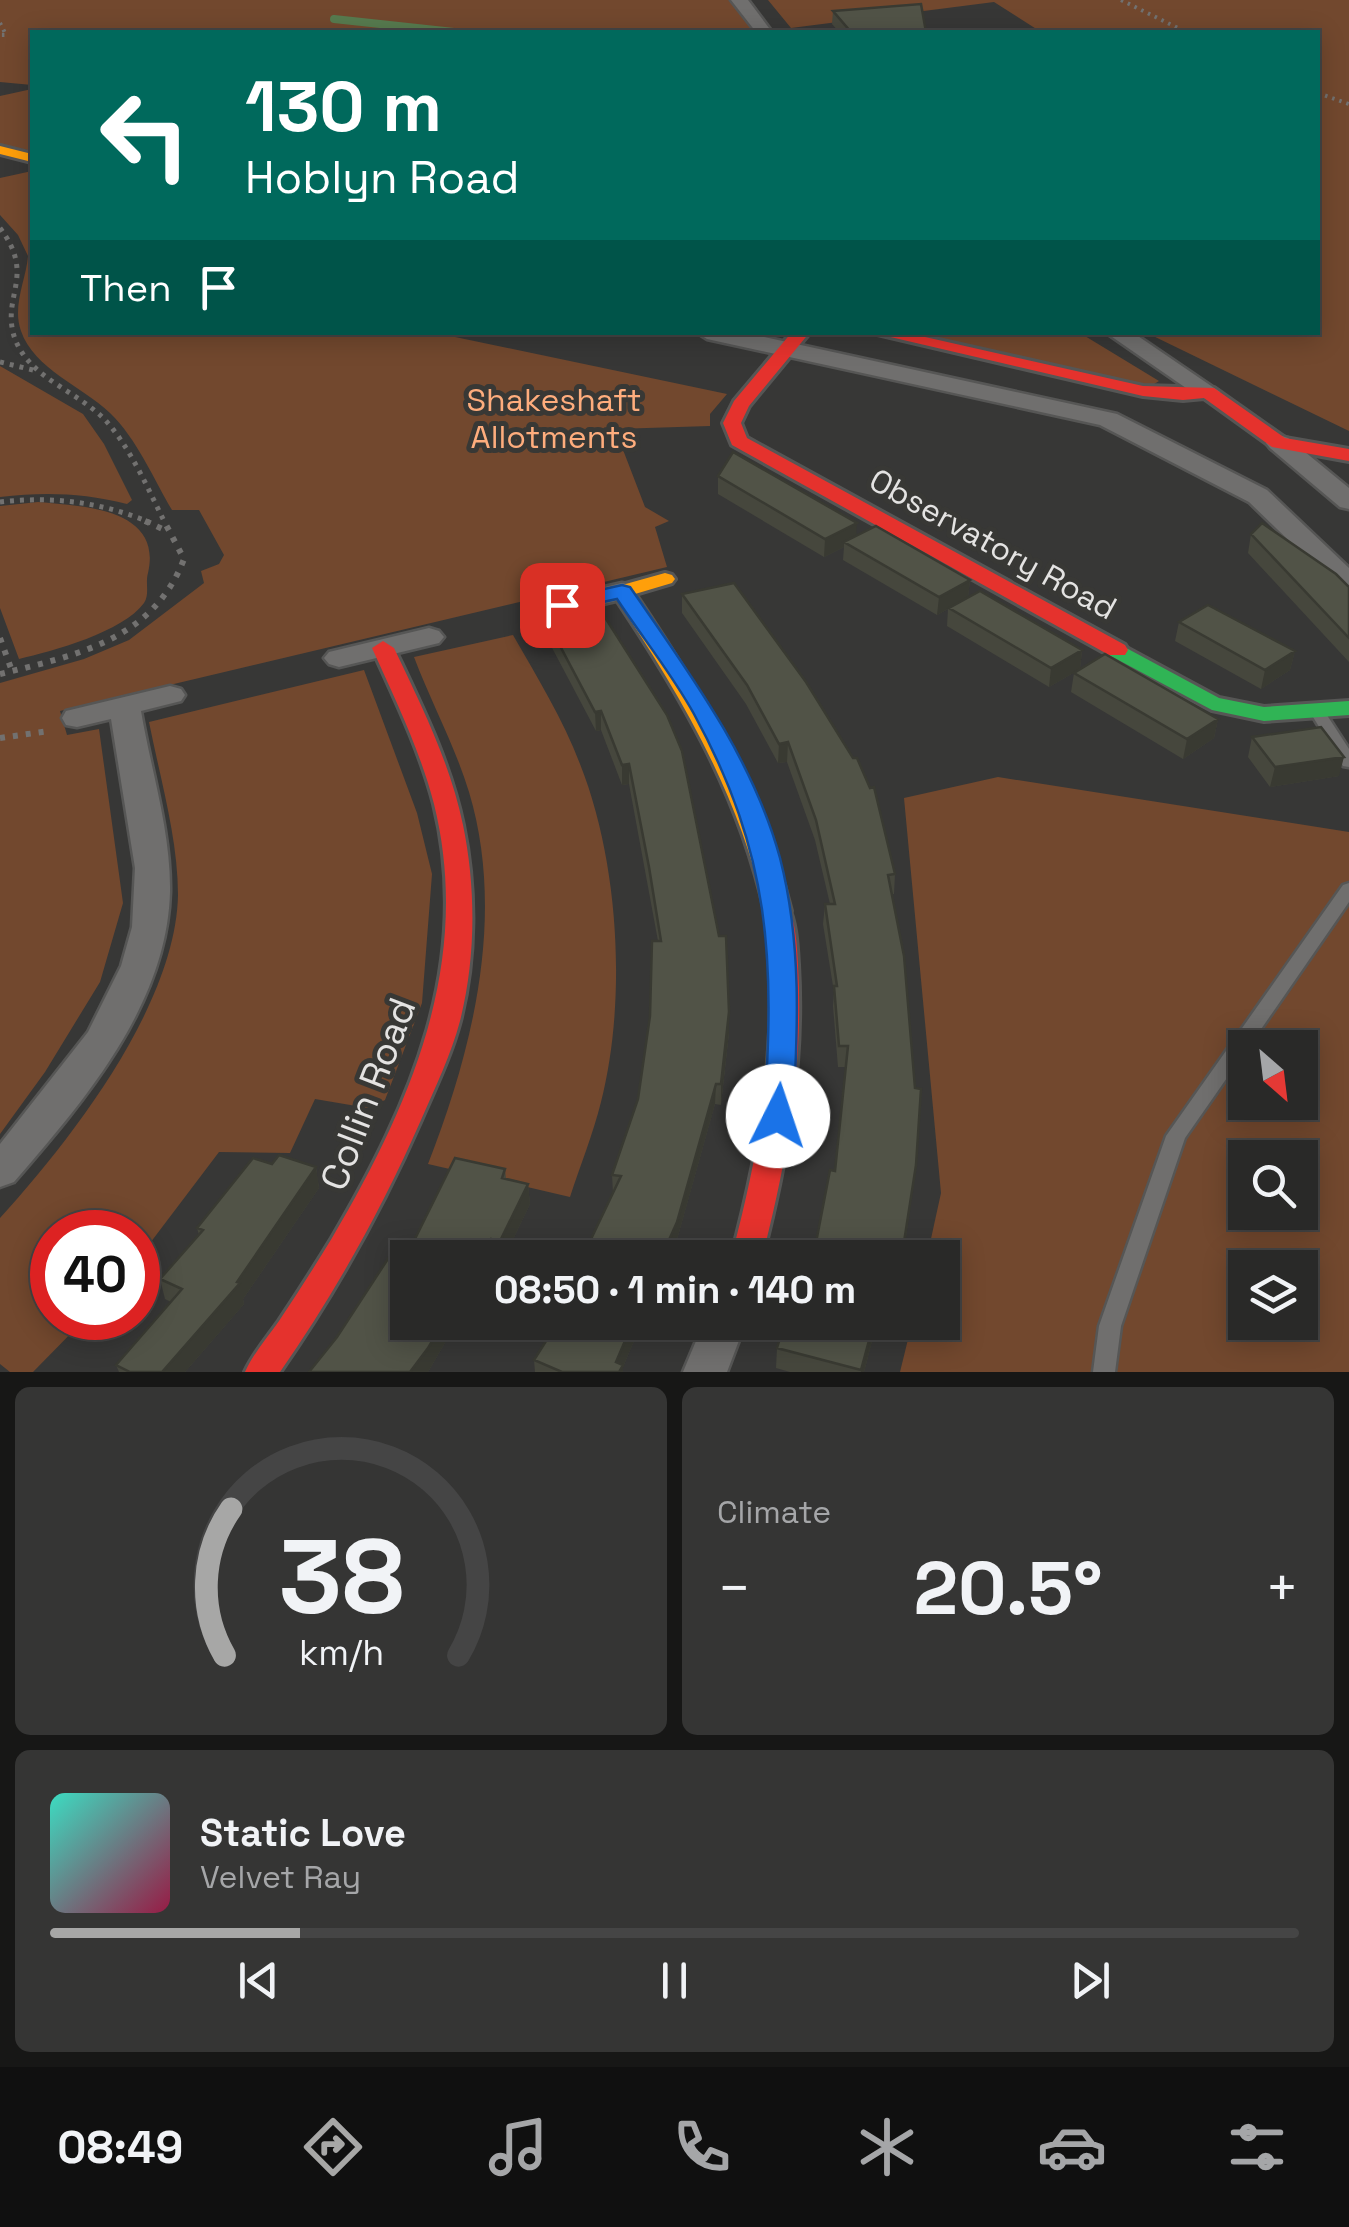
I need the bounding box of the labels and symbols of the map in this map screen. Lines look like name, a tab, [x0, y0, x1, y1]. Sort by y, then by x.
park label: Shakeshaft Allotments	[466, 380, 642, 457]
street label: Observatory Road	[862, 460, 1124, 628]
pin	[520, 563, 605, 648]
street label: Collin Road	[309, 991, 427, 1197]
north arrow	[1228, 1030, 1318, 1120]
position arrow	[726, 1064, 830, 1168]
speed limit sign: 40	[30, 1210, 160, 1340]

